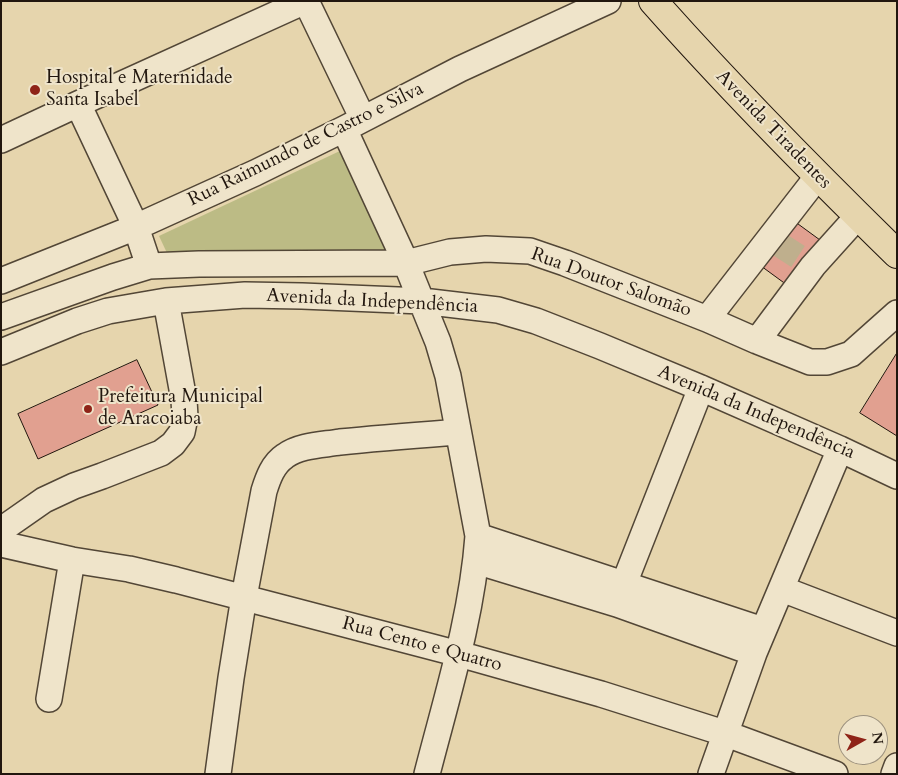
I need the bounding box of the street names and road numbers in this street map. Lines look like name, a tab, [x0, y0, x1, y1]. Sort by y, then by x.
street label: Avenida Tiradentes	[711, 66, 835, 194]
street label: Rua Raimundo de Castro e Silva	[185, 78, 427, 212]
street label: Rua Doutor Salomão	[528, 243, 694, 323]
street label: Avenida da Independência	[266, 285, 478, 319]
street label: Avenida da Independência	[654, 361, 858, 465]
street label: Rua Cento e Quatro	[340, 613, 504, 677]

